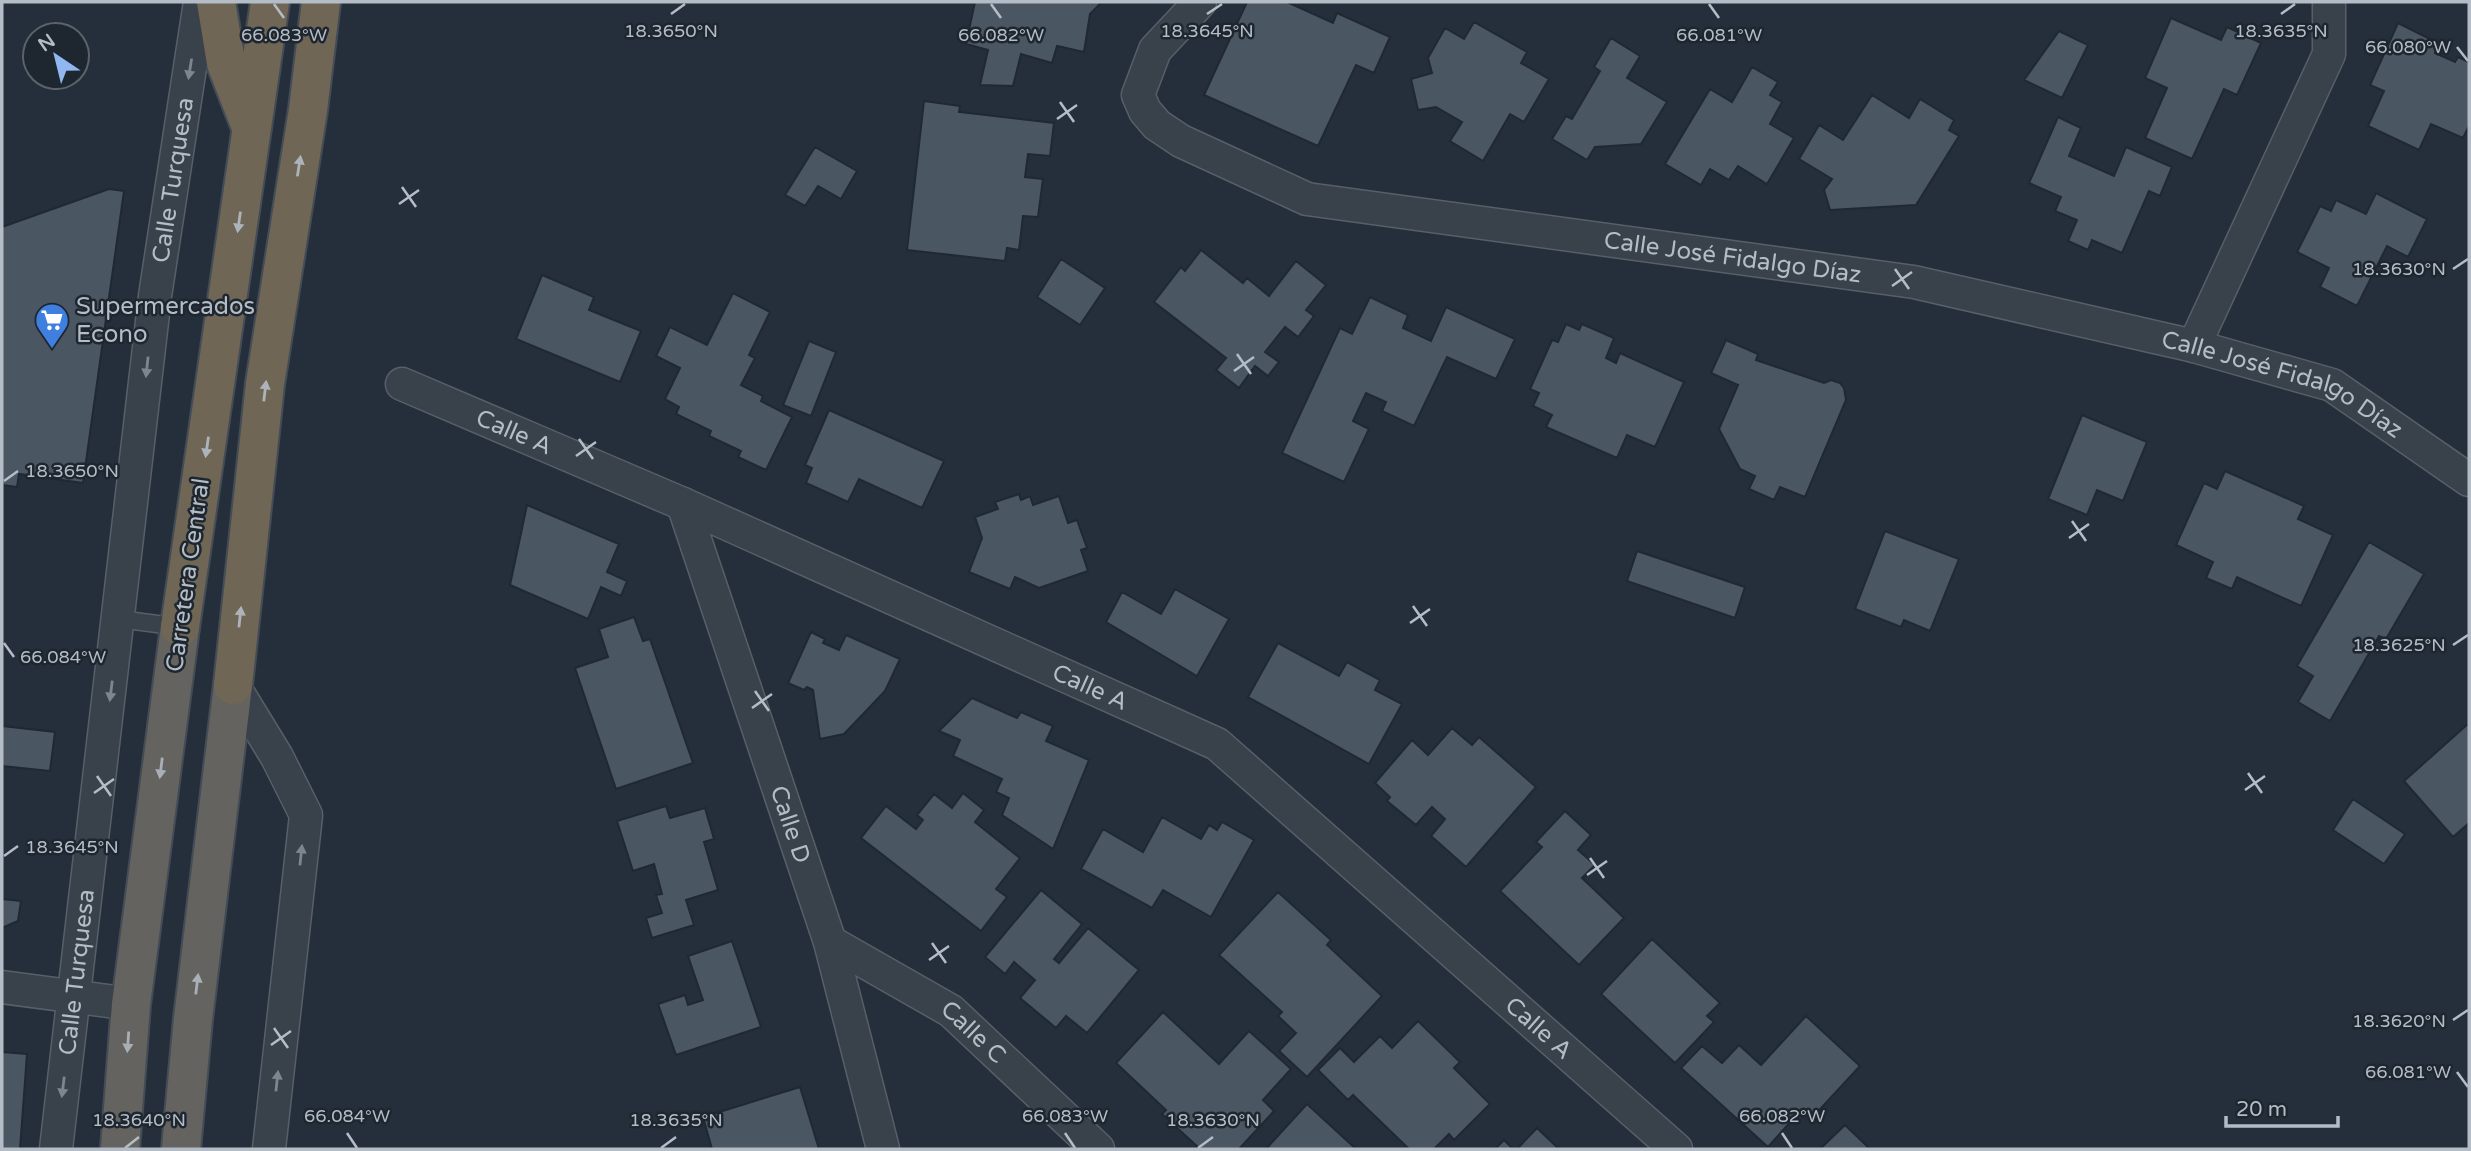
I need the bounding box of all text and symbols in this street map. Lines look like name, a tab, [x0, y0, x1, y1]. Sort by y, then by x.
text: 18.3650°N	[624, 20, 718, 42]
text: 18.3645°N	[1160, 20, 1254, 42]
text: 18.3635°N	[2234, 20, 2328, 42]
north arrow	[21, 21, 91, 91]
text: 66.083°W	[241, 24, 327, 46]
text: 66.082°W	[958, 24, 1044, 46]
text: 66.081°W	[1676, 24, 1762, 46]
text: N	[34, 30, 59, 56]
text: 66.080°W	[2365, 36, 2451, 58]
one-way arrow	[184, 58, 195, 80]
street label: Calle Turquesa	[146, 95, 200, 265]
one-way arrow	[294, 155, 305, 177]
one-way arrow	[234, 211, 245, 233]
street label: Calle José Fidalgo Díaz	[1602, 225, 1863, 289]
text: 18.3630°N	[2352, 258, 2446, 280]
place label: Supermercados Econo	[76, 292, 255, 349]
supermarket icon: Supermercados Econo	[33, 301, 71, 350]
street label: Calle José Fidalgo Díaz	[2159, 325, 2409, 444]
one-way arrow	[142, 356, 153, 378]
one-way arrow	[259, 380, 270, 402]
street label: Calle A	[472, 403, 557, 461]
one-way arrow	[201, 436, 212, 458]
text: 18.3650°N	[25, 460, 119, 482]
street label: Carretera Central	[160, 476, 216, 674]
one-way arrow	[235, 606, 246, 628]
text: 18.3625°N	[2352, 634, 2446, 656]
text: 66.084°W	[20, 646, 106, 668]
street label: Calle A	[1048, 657, 1133, 717]
one-way arrow	[105, 680, 116, 702]
one-way arrow	[156, 757, 167, 779]
street label: Calle D	[764, 782, 817, 867]
text: 18.3645°N	[25, 836, 119, 858]
one-way arrow	[296, 844, 307, 866]
street label: Calle Turquesa	[52, 888, 101, 1057]
one-way arrow	[191, 973, 202, 995]
street label: Calle A	[1499, 991, 1578, 1065]
street label: Calle C	[936, 994, 1012, 1070]
text: 18.3620°N	[2352, 1010, 2446, 1032]
one-way arrow	[122, 1031, 133, 1053]
text: 66.081°W	[2365, 1061, 2451, 1083]
one-way arrow	[271, 1070, 282, 1092]
one-way arrow	[58, 1076, 69, 1098]
scale bar	[2226, 1084, 2338, 1128]
text: 20 m	[2236, 1097, 2287, 1122]
text: 66.084°W	[304, 1105, 390, 1127]
text: 66.083°W	[1022, 1105, 1108, 1127]
text: 66.082°W	[1739, 1105, 1825, 1127]
text: 18.3640°N	[92, 1109, 186, 1131]
text: 18.3635°N	[629, 1109, 723, 1131]
text: 18.3630°N	[1166, 1109, 1260, 1131]

